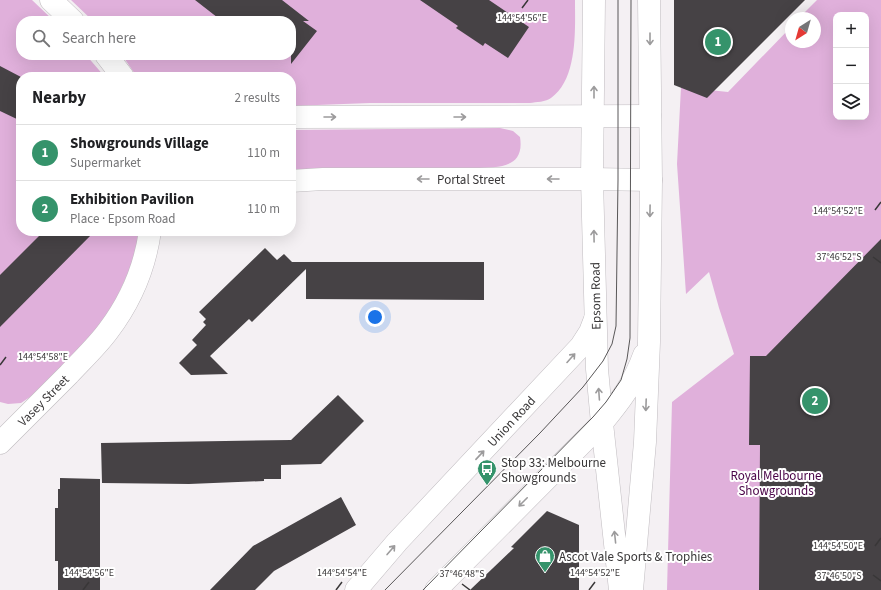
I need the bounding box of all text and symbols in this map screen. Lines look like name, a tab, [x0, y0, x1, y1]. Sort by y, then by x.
text: 144°54'56"E	[497, 11, 547, 25]
north arrow	[785, 12, 821, 48]
map controls	[833, 12, 869, 120]
button: +	[833, 12, 869, 48]
search box	[16, 16, 296, 60]
icon: search	[30, 27, 52, 49]
pin: 1	[705, 27, 731, 57]
text: Search here	[62, 28, 136, 49]
one-way arrow	[646, 32, 653, 45]
button: −	[833, 48, 869, 84]
button: layers	[833, 84, 869, 120]
text: Nearby	[32, 86, 86, 110]
one-way arrow	[590, 86, 598, 99]
text: 2 results	[235, 89, 280, 107]
one-way arrow	[323, 113, 336, 121]
one-way arrow	[453, 113, 466, 121]
text: Showgrounds Village	[70, 133, 209, 154]
text: 1	[42, 144, 48, 162]
text: 110 m	[247, 144, 280, 162]
text: Supermarket	[70, 154, 141, 172]
street label: Portal Street	[437, 171, 505, 189]
one-way arrow	[417, 175, 430, 183]
one-way arrow	[547, 175, 560, 183]
text: Exhibition Pavilion	[70, 189, 194, 210]
text: 2	[42, 200, 48, 218]
text: 110 m	[247, 200, 280, 218]
one-way arrow	[646, 204, 654, 217]
text: 144°54'52"E	[813, 204, 863, 218]
text: Place · Epsom Road	[70, 210, 176, 228]
one-way arrow	[590, 230, 597, 243]
text: 37°46'52"S	[816, 250, 862, 264]
street label: Epsom Road	[586, 262, 606, 330]
your location	[365, 307, 385, 327]
text: 144°54'58"E	[18, 350, 68, 364]
one-way arrow	[566, 353, 575, 363]
street label: Vasey Street	[14, 371, 74, 430]
pin: 2	[802, 386, 828, 416]
one-way arrow	[596, 388, 603, 401]
street label: Union Road	[484, 392, 540, 451]
one-way arrow	[643, 398, 650, 411]
one-way arrow	[475, 450, 484, 460]
place label: Stop 33: Melbourne Showgrounds	[501, 454, 606, 487]
bus stop icon: Stop 33: Melbourne Showgrounds	[476, 458, 498, 486]
park label: Royal Melbourne Showgrounds	[730, 467, 822, 500]
one-way arrow	[518, 497, 528, 507]
one-way arrow	[611, 531, 618, 544]
text: 144°54'50"E	[813, 539, 863, 553]
one-way arrow	[386, 544, 395, 555]
shop icon: Ascot Vale Sports & Trophies	[534, 545, 556, 573]
place label: Ascot Vale Sports & Trophies	[559, 548, 713, 566]
text: 144°54'56"E	[64, 566, 114, 580]
text: 144°54'54"E	[317, 566, 367, 580]
text: 144°54'52"E	[570, 566, 620, 580]
text: 37°46'48"S	[439, 567, 485, 581]
text: 37°46'50"S	[816, 569, 862, 583]

